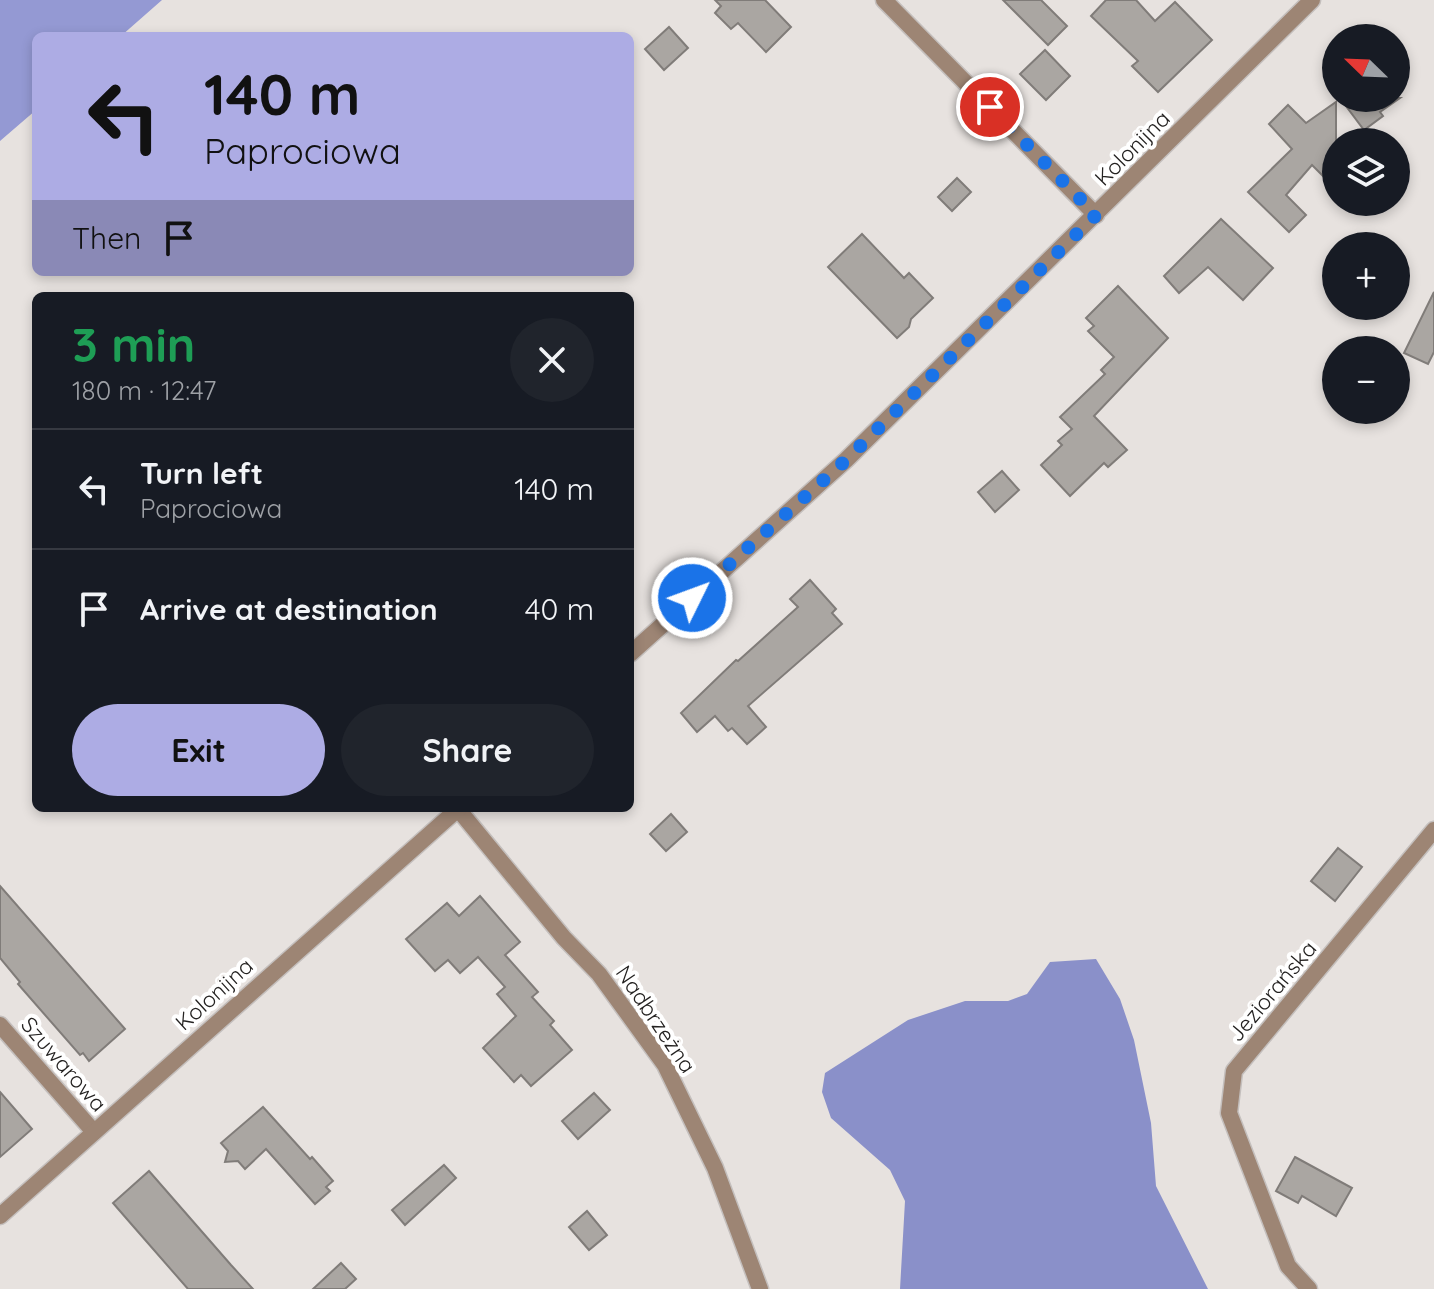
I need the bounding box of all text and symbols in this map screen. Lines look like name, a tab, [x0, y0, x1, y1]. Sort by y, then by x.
north arrow	[1322, 24, 1410, 112]
map controls	[1322, 24, 1410, 424]
text: 140 m	[204, 59, 360, 129]
icon: left	[72, 64, 176, 168]
pin	[956, 73, 1024, 141]
icon: arrive	[968, 85, 1012, 129]
street label: Kolonijna	[1088, 104, 1176, 192]
text: Paprociowa	[204, 128, 401, 173]
button: layers	[1322, 128, 1410, 216]
icon: arrive	[157, 216, 201, 260]
text: Then	[72, 219, 141, 257]
button: +	[1322, 232, 1410, 320]
text: 3 min	[72, 314, 195, 374]
button: close	[510, 318, 594, 402]
button: −	[1322, 336, 1410, 424]
text: 180 m · 12:47	[72, 374, 216, 407]
text: Turn left	[140, 454, 263, 492]
icon: left	[72, 467, 116, 511]
text: 140 m	[514, 470, 594, 508]
text: Paprociowa	[140, 492, 282, 525]
position arrow	[650, 556, 734, 640]
icon: arrive	[72, 587, 116, 631]
text: Arrive at destination	[140, 590, 438, 628]
text: 40 m	[525, 590, 594, 628]
button: Exit	[72, 704, 325, 796]
button: Share	[341, 704, 594, 796]
street label: Jeziorańska	[1222, 935, 1322, 1047]
street label: Kolonijna	[169, 952, 259, 1036]
street label: Nadbrzeżna	[610, 960, 702, 1078]
street label: Szuwarowa	[15, 1011, 113, 1117]

